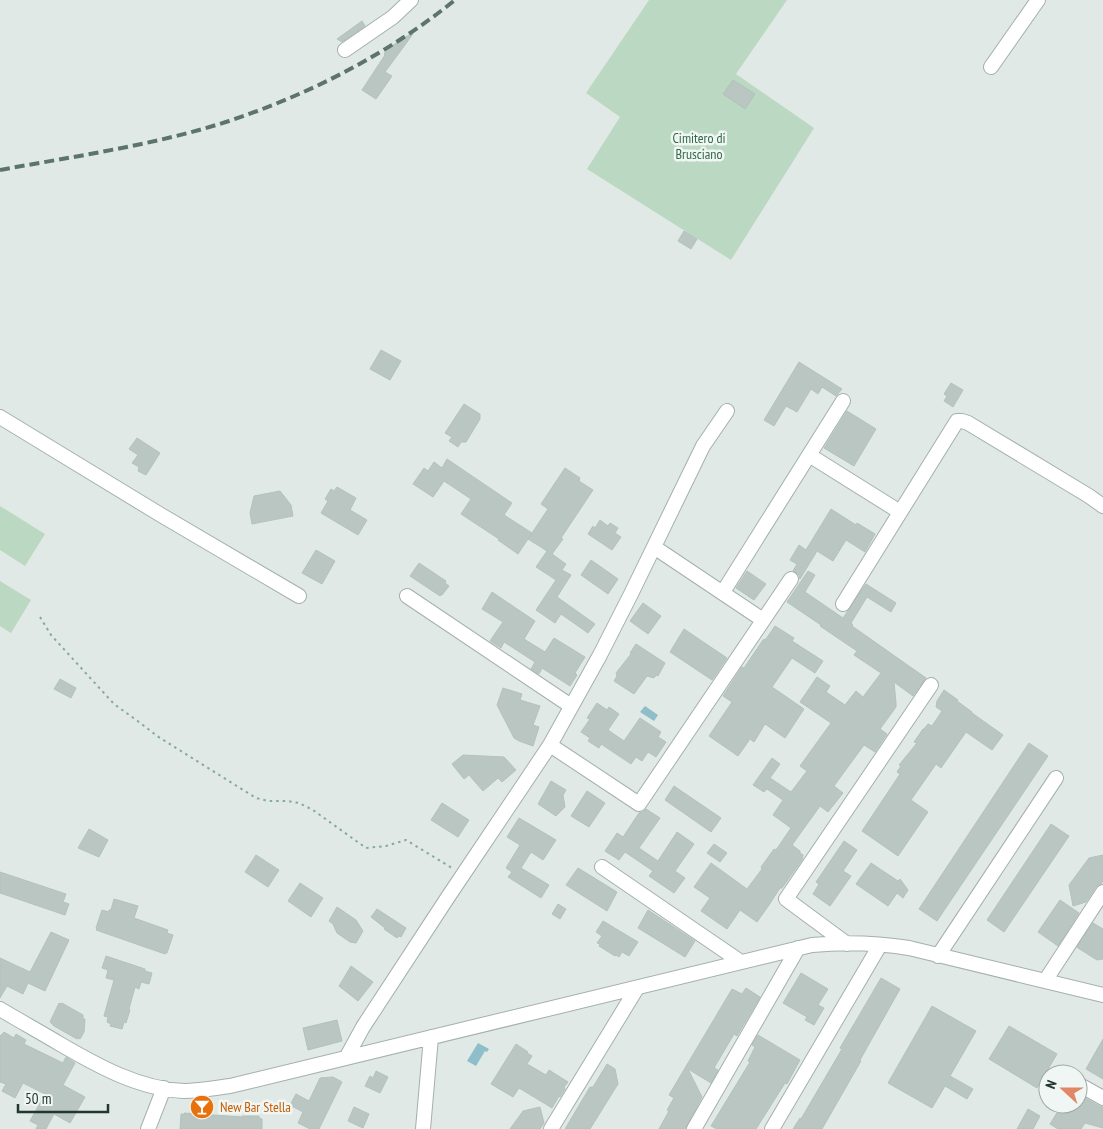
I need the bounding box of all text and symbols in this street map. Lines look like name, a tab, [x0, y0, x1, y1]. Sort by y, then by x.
park label: Cimitero di Brusciano	[672, 129, 726, 163]
north arrow	[1038, 1064, 1088, 1114]
text: N	[1041, 1078, 1061, 1091]
scale bar	[18, 1082, 108, 1114]
text: 50 m	[25, 1089, 51, 1108]
bar icon: New Bar Stella	[189, 1094, 215, 1120]
place label: New Bar Stella	[220, 1098, 291, 1116]

